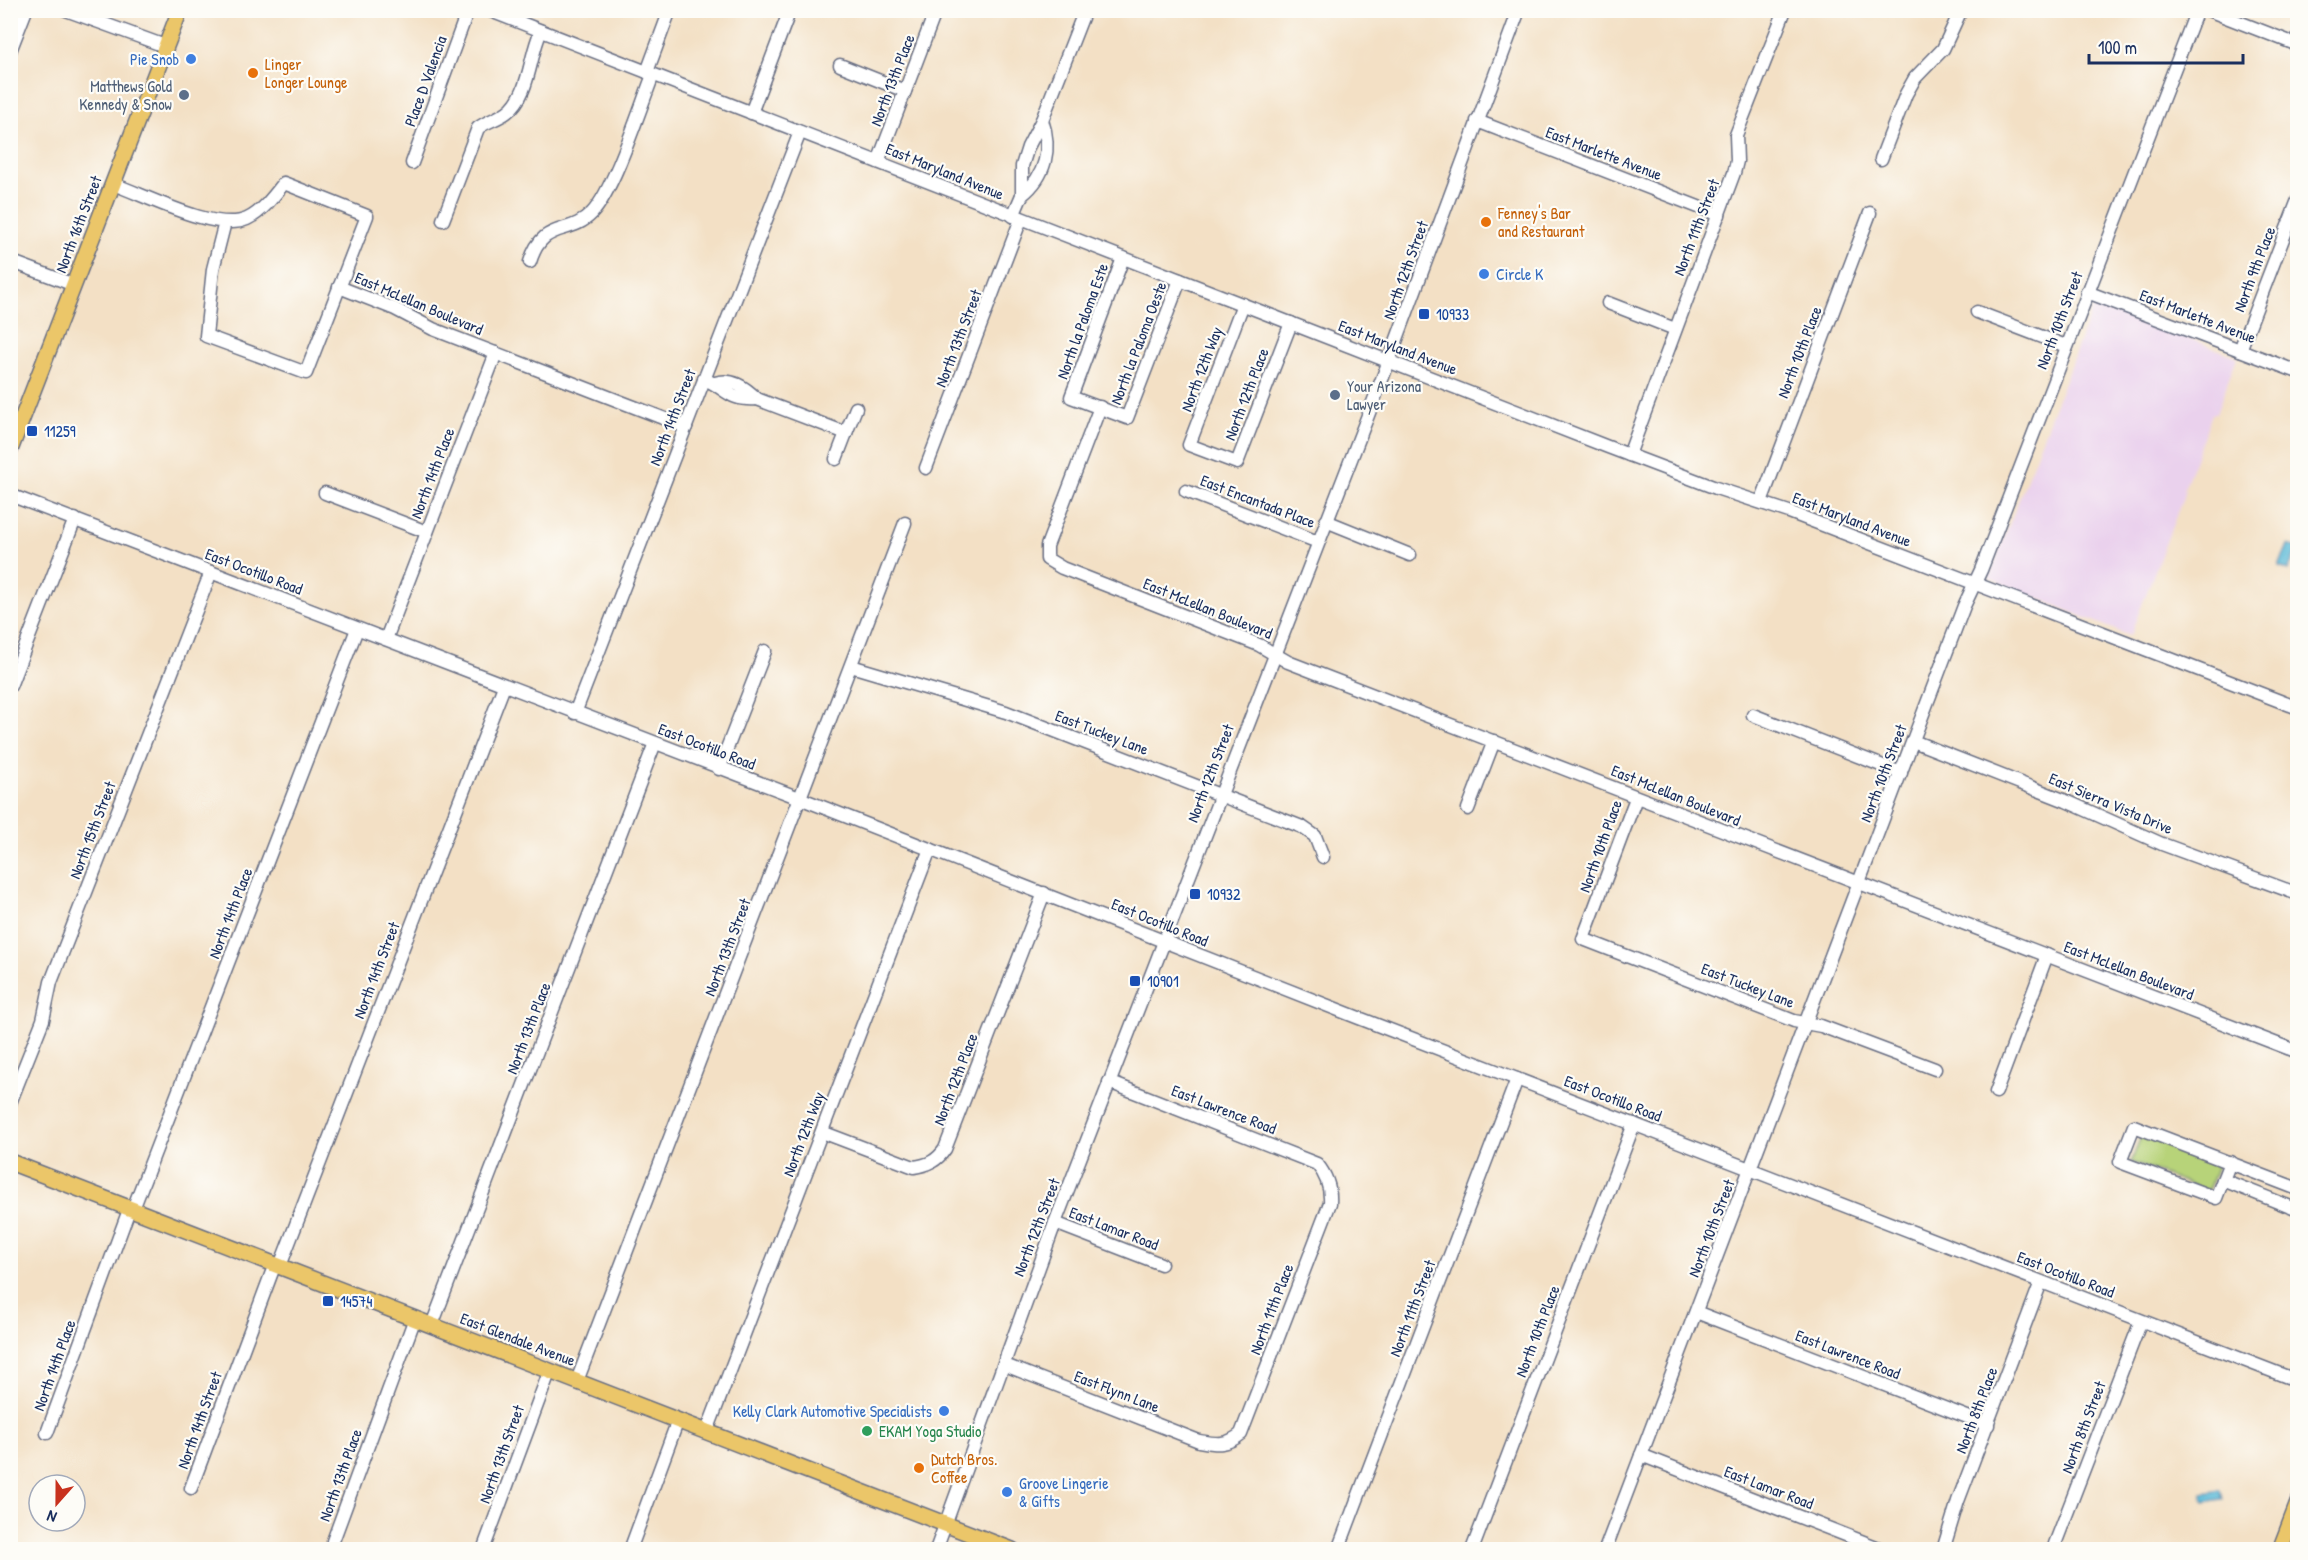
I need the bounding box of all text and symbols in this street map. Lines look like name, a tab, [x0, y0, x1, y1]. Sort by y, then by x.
scale bar	[2089, 27, 2244, 65]
street label: North 13th Place	[864, 30, 920, 129]
street label: Place D Valencia	[398, 33, 452, 129]
text: 100 m	[2098, 35, 2137, 60]
place label: Pie Snob	[130, 48, 179, 70]
marker: Pie Snob	[184, 52, 198, 66]
place label: Linger Longer Lounge	[265, 53, 348, 93]
marker: Linger Longer Lounge	[246, 66, 260, 80]
place label: Matthews Gold Kennedy & Snow	[79, 75, 172, 115]
marker: Matthews Gold Kennedy & Snow	[177, 88, 191, 102]
street label: East Marlette Avenue	[1543, 121, 1666, 186]
street label: East Maryland Avenue	[883, 137, 1008, 205]
street label: North 16th Street	[49, 172, 107, 276]
street label: North 11th Street	[1667, 175, 1725, 278]
place label: Fenney's Bar and Restaurant	[1497, 202, 1585, 242]
marker: Fenney's Bar and Restaurant	[1479, 215, 1493, 229]
street label: North 12th Street	[1377, 217, 1433, 322]
street label: North 9th Place	[2228, 223, 2281, 315]
street label: North la Paloma Este	[1051, 259, 1113, 382]
place label: Circle K	[1496, 263, 1544, 285]
street label: East McLellan Boulevard	[351, 266, 487, 340]
marker: Circle K	[1477, 267, 1491, 281]
street label: North 10th Street	[2030, 267, 2088, 372]
street label: North la Paloma Oeste	[1104, 278, 1172, 408]
street label: East Marlette Avenue	[2137, 284, 2260, 349]
street label: North 13th Street	[929, 285, 987, 390]
street label: North 10th Place	[1771, 302, 1827, 401]
place label: 10933	[1436, 303, 1469, 325]
marker: 10933	[1417, 307, 1431, 321]
street label: East Maryland Avenue	[1335, 314, 1461, 380]
street label: North 12th Way	[1175, 323, 1227, 415]
street label: North 12th Place	[1218, 344, 1274, 443]
street label: North 14th Street	[643, 365, 701, 469]
place label: Your Arizona Lawyer	[1347, 375, 1421, 415]
marker: Your Arizona Lawyer	[1328, 388, 1342, 402]
place label: 11259	[44, 420, 76, 442]
marker: 11259	[25, 424, 39, 438]
street label: North 14th Place	[405, 424, 460, 522]
street label: East Encantada Place	[1197, 469, 1319, 533]
street label: East Maryland Avenue	[1789, 486, 1915, 552]
street label: East Ocotillo Road	[202, 542, 306, 600]
street label: East McLellan Boulevard	[1140, 572, 1276, 644]
street label: East Tuckey Lane	[1052, 704, 1152, 760]
street label: East Ocotillo Road	[655, 717, 759, 775]
street label: North 12th Street	[1181, 720, 1239, 825]
street label: North 10th Street	[1854, 720, 1912, 825]
street label: East McLellan Boulevard	[1608, 759, 1744, 831]
street label: East Sierra Vista Drive	[2046, 767, 2177, 839]
street label: North 15th Street	[63, 778, 121, 882]
street label: North 10th Place	[1573, 796, 1627, 895]
street label: North 14th Place	[203, 864, 258, 962]
place label: 10932	[1207, 883, 1241, 905]
marker: 10932	[1188, 887, 1202, 901]
street label: East Ocotillo Road	[1108, 893, 1212, 951]
street label: North 13th Street	[698, 894, 756, 999]
street label: North 14th Street	[347, 918, 405, 1022]
street label: East McLellan Boulevard	[2061, 935, 2197, 1005]
street label: East Tuckey Lane	[1698, 957, 1798, 1013]
place label: 10901	[1147, 970, 1179, 992]
marker: 10901	[1128, 974, 1142, 988]
street label: North 13th Place	[500, 978, 556, 1077]
street label: North 12th Place	[927, 1029, 983, 1128]
street label: East Ocotillo Road	[1561, 1069, 1665, 1127]
street label: East Lawrence Road	[1168, 1079, 1280, 1139]
street label: North 12th Way	[777, 1088, 829, 1180]
street label: North 12th Street	[1007, 1174, 1065, 1279]
street label: North 10th Street	[1682, 1175, 1740, 1280]
street label: East Lamar Road	[1066, 1201, 1162, 1255]
street label: East Ocotillo Road	[2014, 1245, 2118, 1303]
street label: North 11th Street	[1383, 1256, 1441, 1359]
street label: North 11th Place	[1244, 1260, 1299, 1357]
street label: North 10th Place	[1509, 1281, 1565, 1380]
place label: 14574	[340, 1290, 373, 1312]
marker: 14574	[321, 1294, 335, 1308]
street label: East Glendale Avenue	[457, 1307, 579, 1371]
street label: North 14th Place	[27, 1316, 81, 1414]
street label: East Lawrence Road	[1792, 1324, 1904, 1384]
street label: North 8th Place	[1949, 1363, 2003, 1456]
street label: East Flynn Lane	[1071, 1365, 1163, 1418]
street label: North 14th Street	[171, 1368, 227, 1472]
street label: North 8th Street	[2055, 1377, 2111, 1476]
place label: Kelly Clark Automotive Specialists	[733, 1400, 932, 1422]
street label: North 13th Street	[473, 1401, 529, 1506]
marker: Kelly Clark Automotive Specialists	[937, 1404, 951, 1418]
place label: EKAM Yoga Studio	[879, 1420, 982, 1442]
marker: EKAM Yoga Studio	[860, 1424, 874, 1438]
street label: North 13th Place	[313, 1425, 367, 1524]
place label: Dutch Bros. Coffee	[931, 1448, 997, 1488]
street label: East Lamar Road	[1721, 1460, 1817, 1514]
marker: Dutch Bros. Coffee	[912, 1461, 926, 1475]
place label: Groove Lingerie & Gifts	[1019, 1472, 1109, 1512]
north arrow	[27, 1473, 87, 1533]
marker: Groove Lingerie & Gifts	[1000, 1485, 1014, 1499]
text: N	[43, 1505, 60, 1529]

